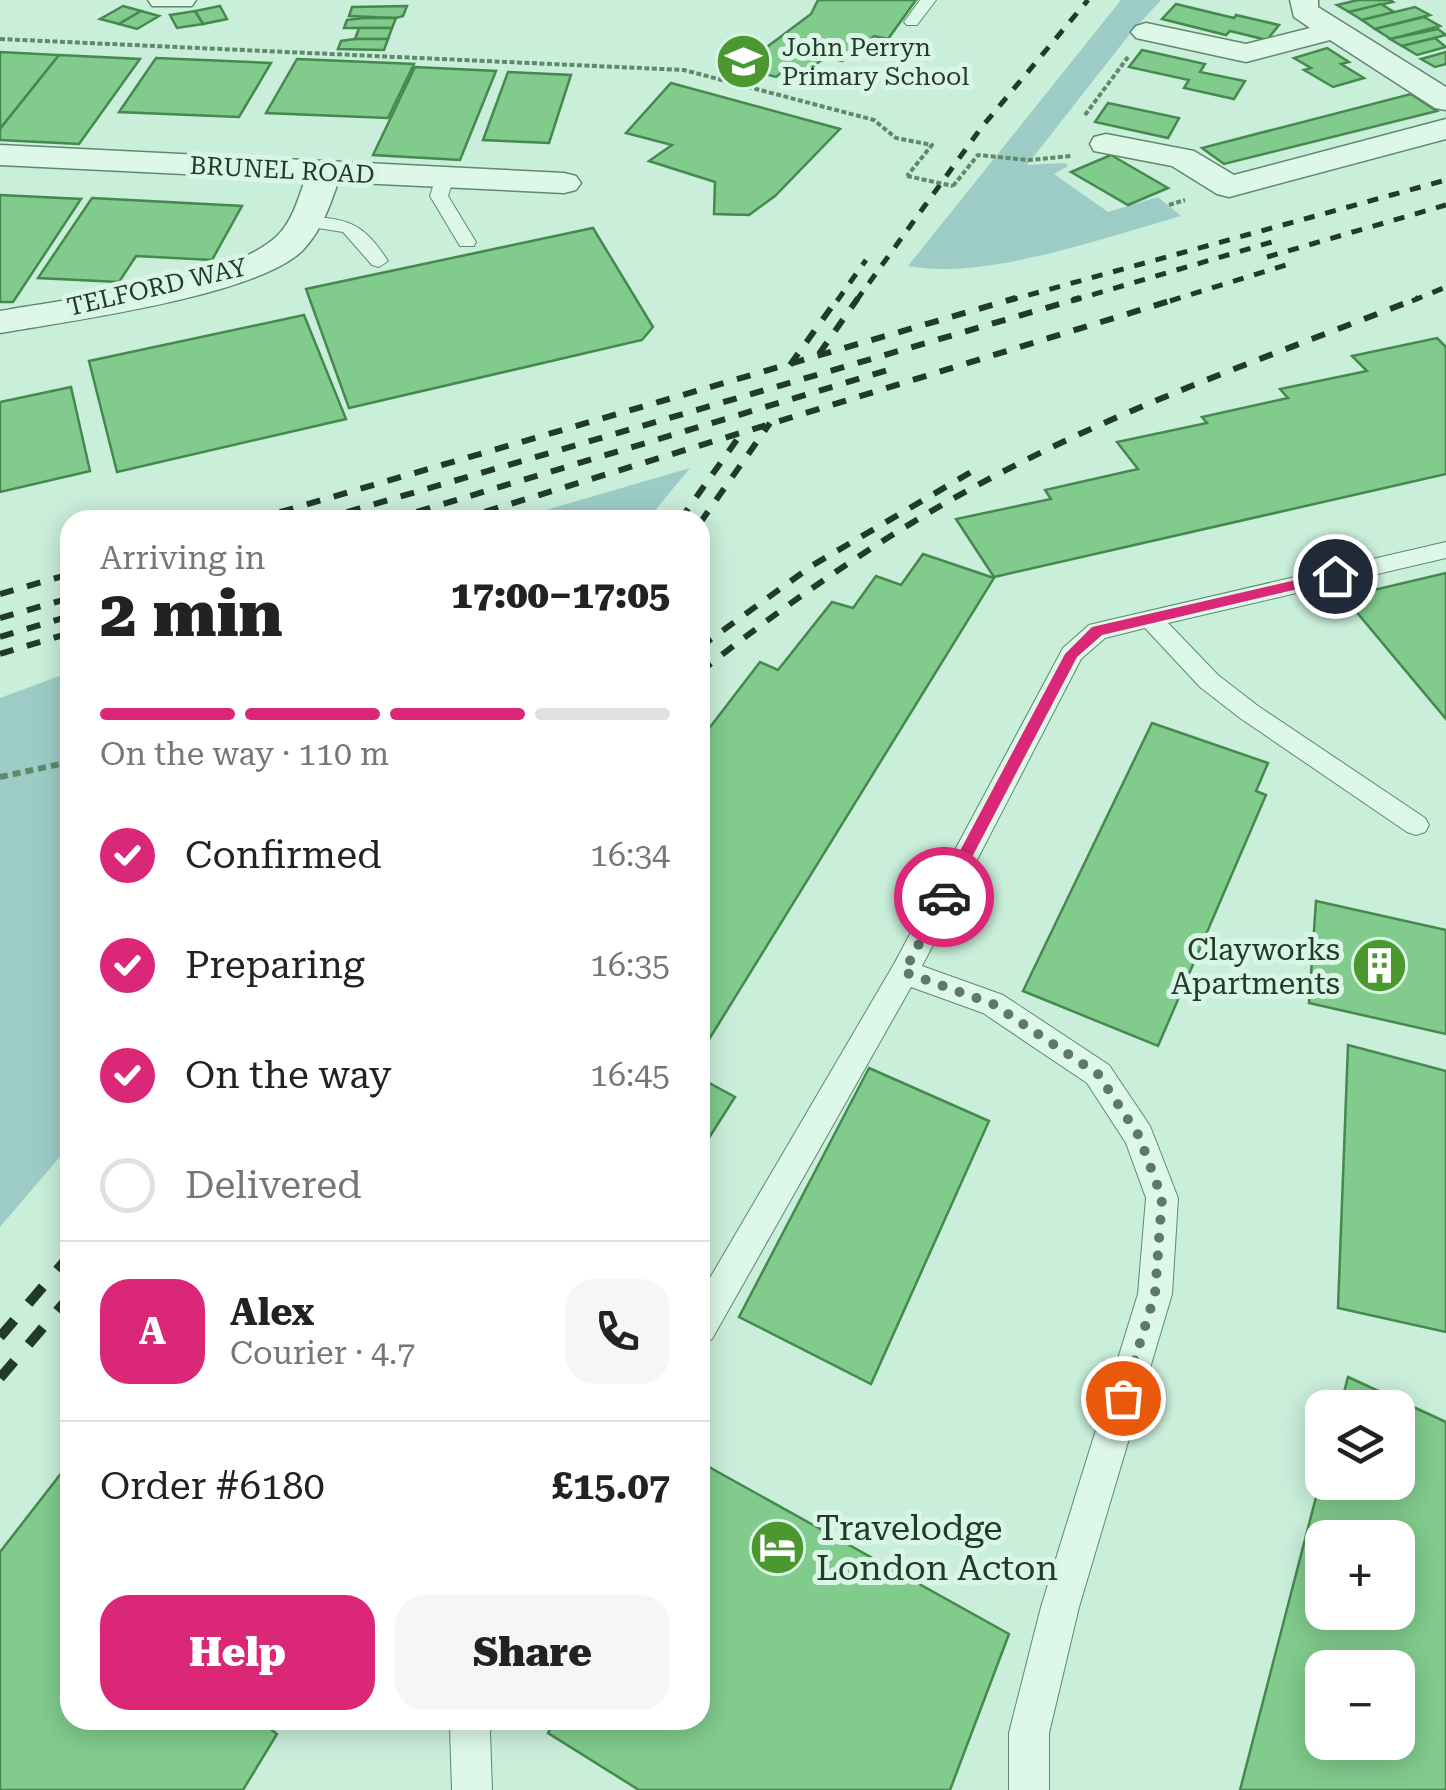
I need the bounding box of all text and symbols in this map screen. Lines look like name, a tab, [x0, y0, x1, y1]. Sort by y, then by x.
school or university icon: John Perryn Primary School	[713, 31, 773, 91]
place label: John Perryn Primary School	[782, 33, 969, 91]
street label: BRUNEL ROAD	[189, 151, 375, 189]
street label: TELFORD WAY	[64, 252, 250, 322]
pin	[1293, 534, 1378, 619]
text: Arriving in	[100, 539, 265, 577]
icon: home	[1308, 549, 1363, 604]
text: 17:00–17:05	[451, 573, 670, 617]
text: 2 min	[100, 576, 283, 652]
text: On the way · 110 m	[100, 735, 389, 773]
icon: check	[100, 828, 155, 883]
text: Confirmed	[185, 833, 382, 877]
text: 16:34	[590, 836, 670, 874]
courier	[894, 847, 994, 947]
icon: car	[917, 870, 972, 925]
place label: Clayworks Apartments	[1171, 932, 1340, 1001]
building icon: Clayworks Apartments	[1349, 936, 1409, 996]
icon: check	[100, 938, 155, 993]
text: Preparing	[185, 943, 365, 987]
text: 16:35	[590, 946, 670, 984]
icon: check	[100, 1048, 155, 1103]
text: On the way	[185, 1053, 391, 1097]
text: 16:45	[590, 1056, 670, 1094]
text: Delivered	[185, 1163, 362, 1207]
button: phone	[565, 1279, 670, 1384]
text: Alex	[230, 1290, 314, 1334]
text: A	[139, 1309, 166, 1353]
text: Courier · 4.7	[230, 1334, 415, 1372]
pin	[1081, 1356, 1166, 1441]
icon: bag	[1096, 1371, 1151, 1426]
map controls	[1305, 1390, 1415, 1760]
button: layers	[1305, 1390, 1415, 1500]
text: Order #6180	[100, 1464, 325, 1508]
text: £15.07	[552, 1464, 670, 1508]
place label: Travelodge London Acton	[816, 1508, 1058, 1589]
hotel icon: Travelodge London Acton	[747, 1518, 807, 1578]
button: +	[1305, 1520, 1415, 1630]
button: Help	[100, 1595, 375, 1710]
button: Share	[395, 1595, 670, 1710]
button: −	[1305, 1650, 1415, 1760]

